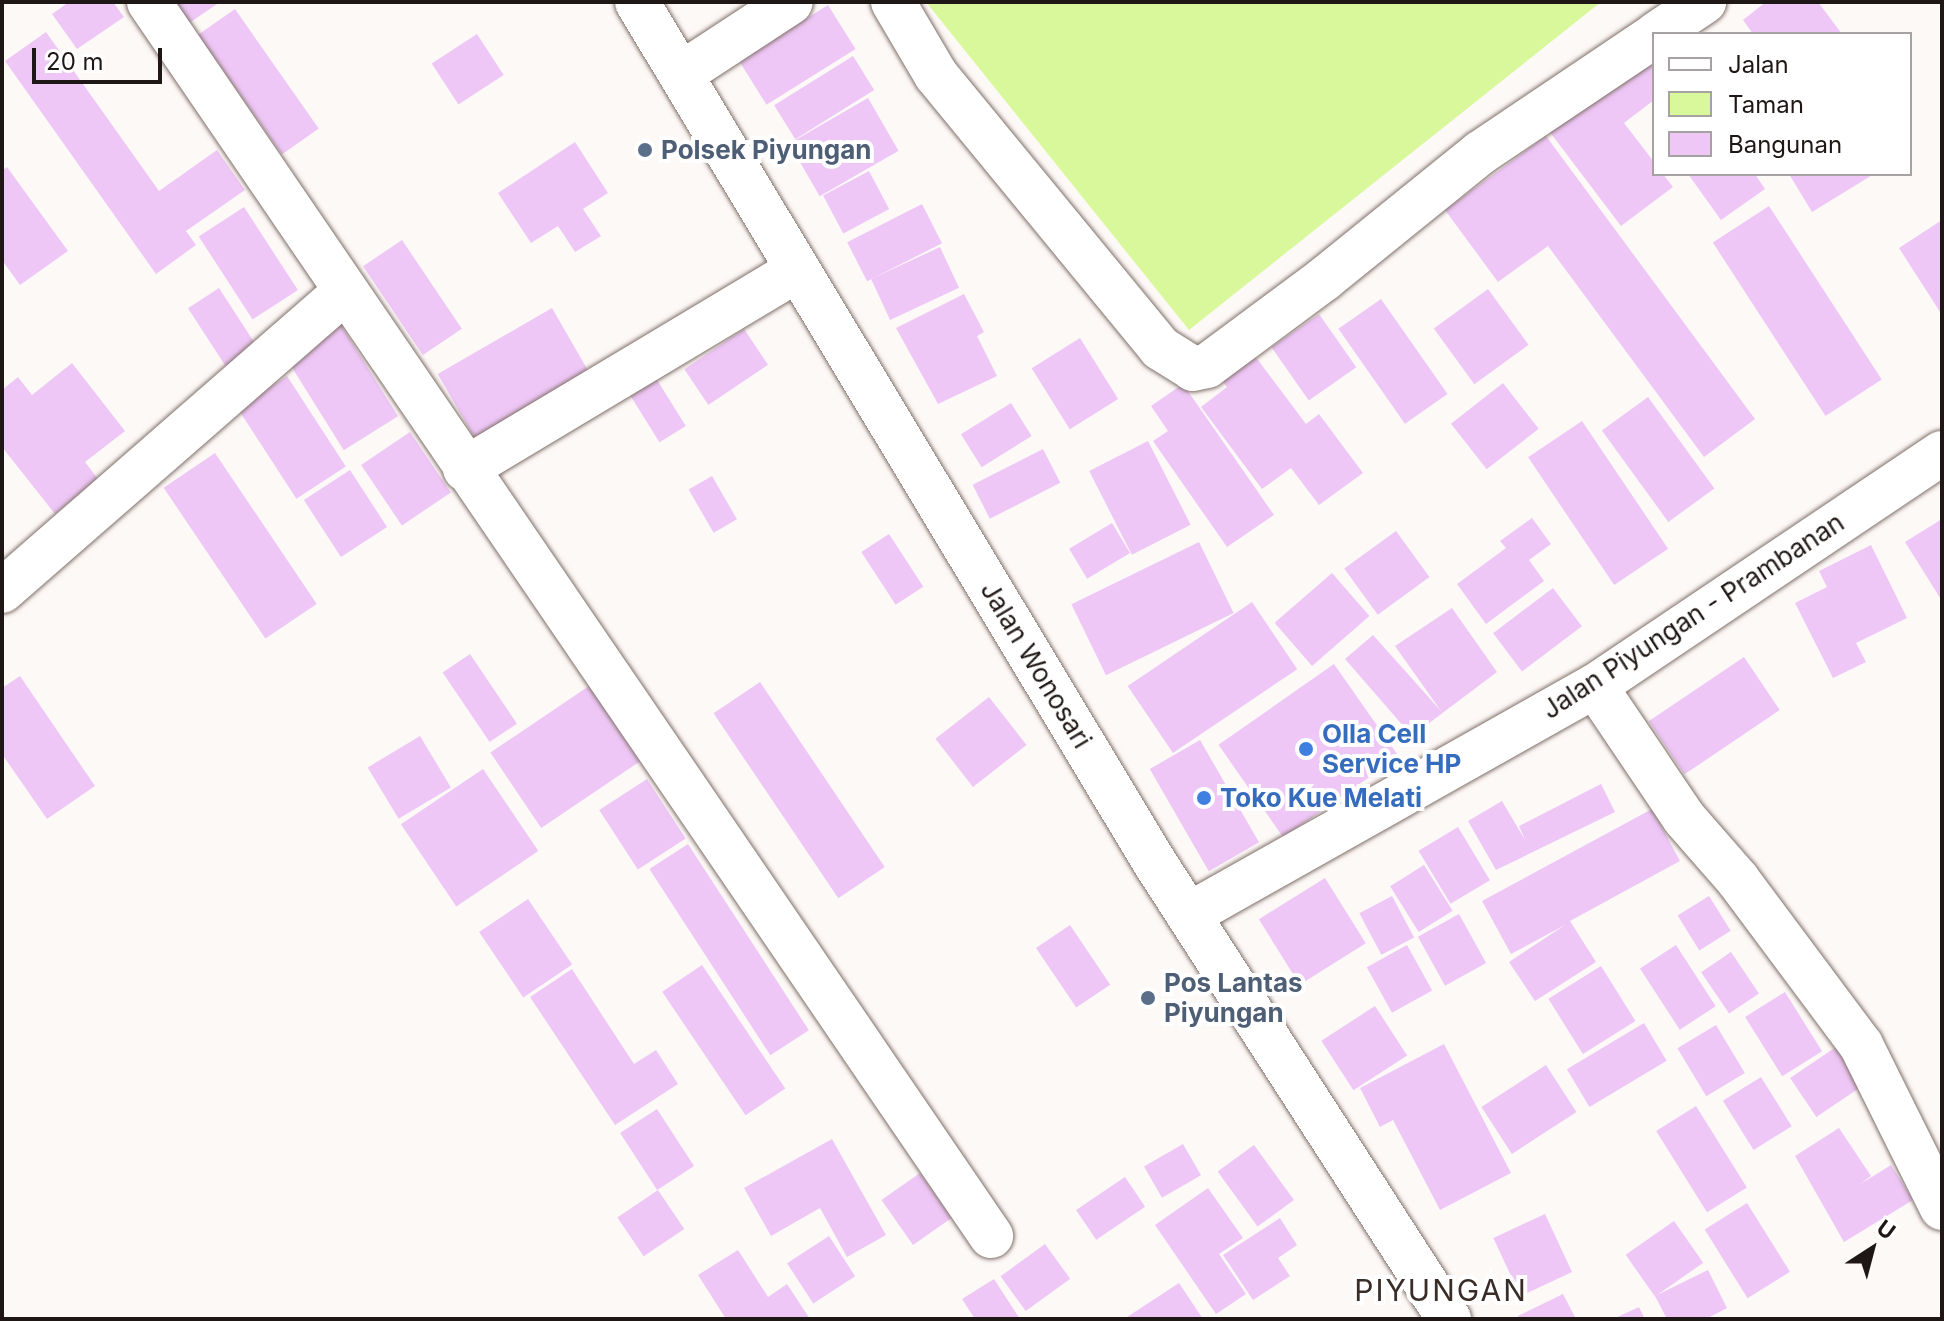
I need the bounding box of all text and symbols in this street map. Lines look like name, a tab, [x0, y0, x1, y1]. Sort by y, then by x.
scale bar	[36, 32, 166, 82]
legend	[1652, 32, 1912, 176]
text: 20 m	[46, 47, 104, 76]
text: Jalan	[1728, 50, 1789, 79]
text: Taman	[1728, 90, 1804, 119]
text: Bangunan	[1728, 130, 1842, 159]
place label: Polsek Piyungan	[661, 134, 872, 166]
marker: Polsek Piyungan	[636, 141, 654, 159]
street label: Jalan Piyungan - Prambanan	[1536, 507, 1850, 725]
street label: Jalan Wonosari	[974, 576, 1098, 754]
place label: Olla Cell Service HP	[1322, 718, 1461, 780]
marker: Olla Cell Service HP	[1297, 740, 1315, 758]
place label: Toko Kue Melati	[1220, 782, 1422, 814]
marker: Toko Kue Melati	[1195, 789, 1213, 807]
place label: Pos Lantas Piyungan	[1164, 967, 1303, 1028]
marker: Pos Lantas Piyungan	[1139, 989, 1157, 1007]
north arrow	[1832, 1209, 1912, 1289]
text: U	[1872, 1214, 1900, 1245]
district label: PIYUNGAN	[1354, 1272, 1528, 1308]

